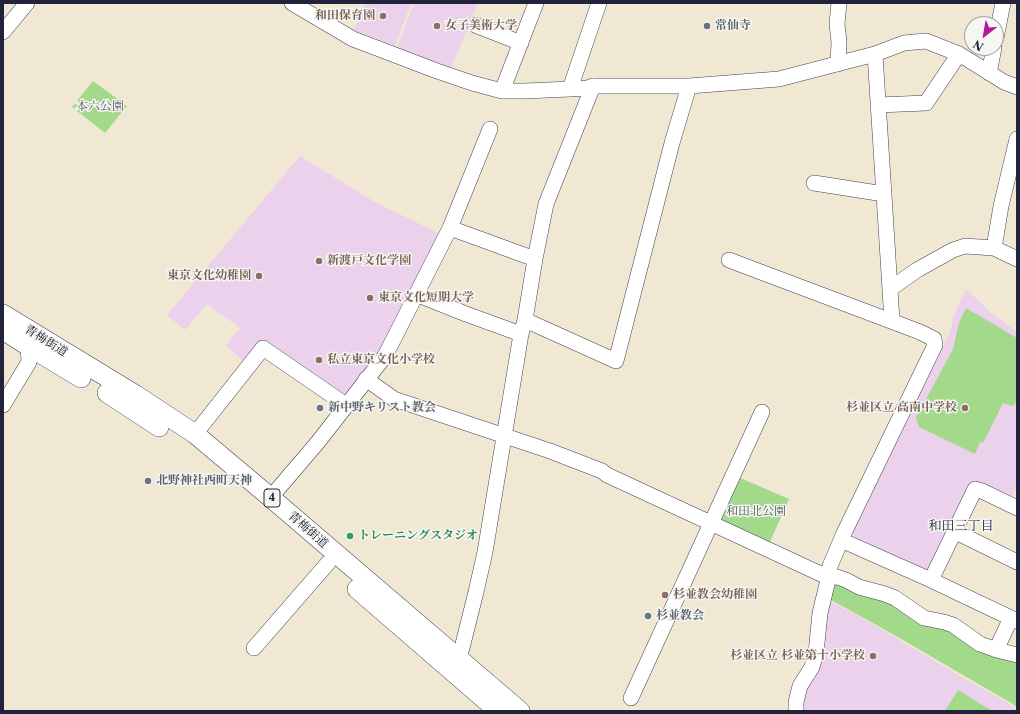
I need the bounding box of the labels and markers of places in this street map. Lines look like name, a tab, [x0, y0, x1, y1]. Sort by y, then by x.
place label: 和田保育園	[315, 9, 375, 23]
marker: 和田保育園	[378, 11, 388, 21]
place label: 女子美術大学	[445, 19, 517, 33]
place label: 常仙寺	[715, 19, 751, 33]
marker: 女子美術大学	[432, 21, 442, 31]
marker: 常仙寺	[702, 21, 712, 31]
place label: 新渡戸文化学園	[327, 254, 411, 268]
marker: 新渡戸文化学園	[314, 256, 324, 266]
place label: 東京文化幼稚園	[167, 269, 251, 283]
marker: 東京文化幼稚園	[254, 271, 264, 281]
place label: 東京文化短期大学	[378, 291, 474, 305]
marker: 東京文化短期大学	[365, 293, 375, 303]
place label: 私立東京文化小学校	[327, 353, 435, 367]
marker: 私立東京文化小学校	[314, 355, 324, 365]
place label: 新中野キリスト教会	[328, 401, 436, 415]
place label: 杉並区立 高南中学校	[846, 401, 957, 415]
marker: 新中野キリスト教会	[315, 403, 325, 413]
marker: 杉並区立 高南中学校	[960, 403, 970, 413]
place label: 北野神社西町天神	[156, 474, 252, 488]
marker: 北野神社西町天神	[143, 476, 153, 486]
place label: トレーニングスタジオ	[358, 529, 478, 543]
marker: トレーニングスタジオ	[345, 531, 355, 541]
place label: 杉並教会幼稚園	[673, 588, 757, 602]
marker: 杉並教会幼稚園	[660, 590, 670, 600]
place label: 杉並教会	[656, 609, 704, 623]
marker: 杉並教会	[643, 611, 653, 621]
place label: 杉並区立 杉並第十小学校	[730, 649, 865, 663]
marker: 杉並区立 杉並第十小学校	[868, 651, 878, 661]

